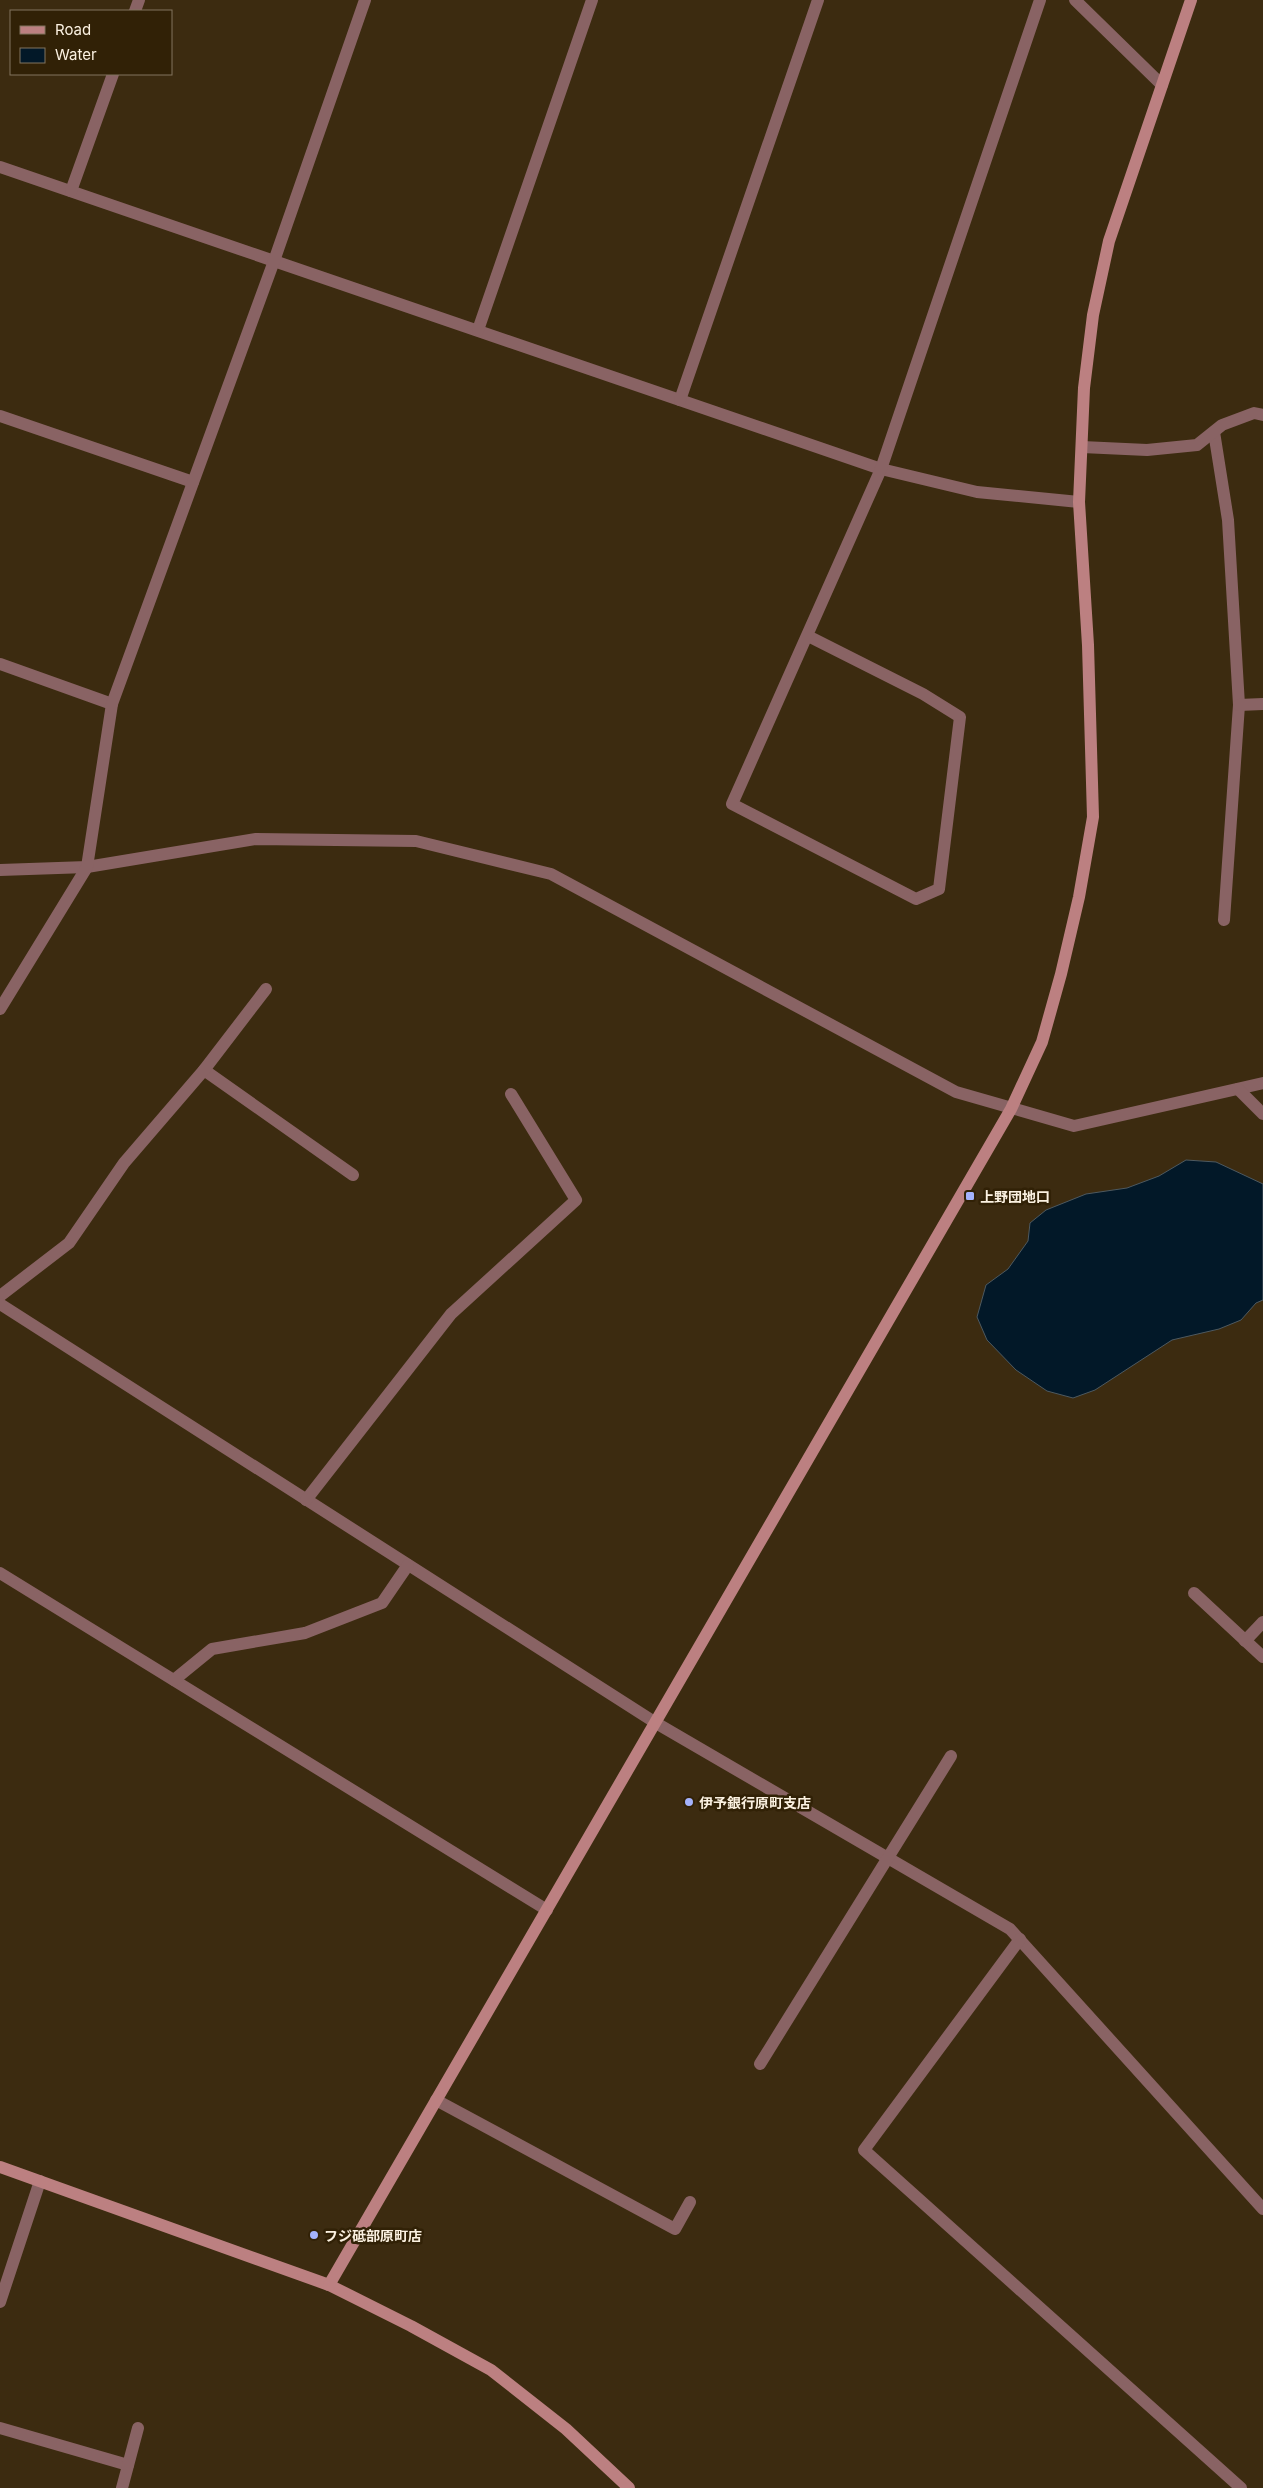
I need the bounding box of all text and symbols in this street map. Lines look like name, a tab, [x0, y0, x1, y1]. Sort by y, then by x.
legend	[10, 10, 172, 75]
text: Road	[55, 20, 91, 39]
text: Water	[55, 45, 97, 64]
place label: 上野団地口	[980, 1188, 1050, 1205]
marker: 上野団地口	[964, 1190, 976, 1202]
place label: 伊予銀行原町支店	[699, 1794, 811, 1811]
marker: 伊予銀行原町支店	[683, 1796, 695, 1808]
place label: フジ砥部原町店	[324, 2227, 422, 2244]
marker: フジ砥部原町店	[308, 2229, 320, 2241]

